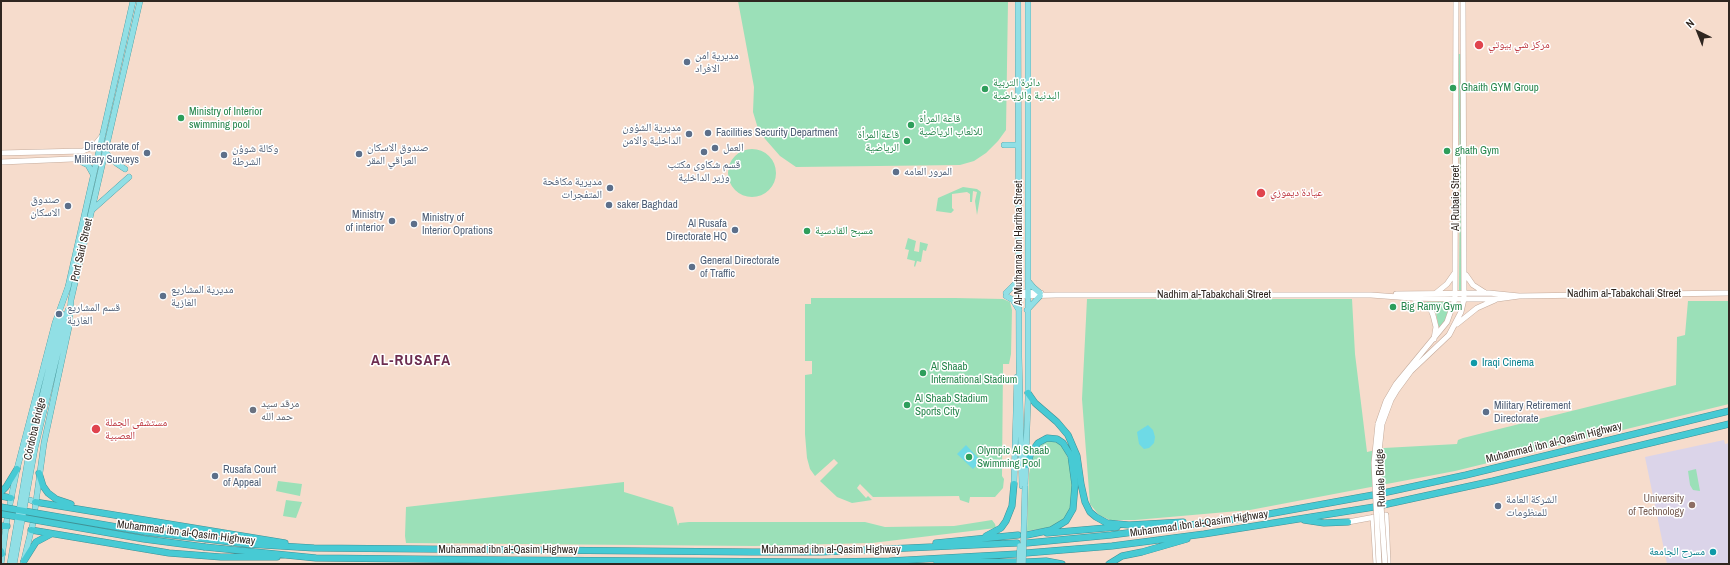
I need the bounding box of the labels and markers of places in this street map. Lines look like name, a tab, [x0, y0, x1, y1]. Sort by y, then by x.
place label: مركز شي بيوتي	[1488, 38, 1550, 52]
marker: مركز شي بيوتي	[1473, 39, 1485, 51]
place label: مديرية امن الافراد	[695, 49, 739, 75]
marker: مديرية امن الافراد	[682, 57, 692, 67]
place label: دائرة التربية البدنية والرياضية	[993, 76, 1060, 102]
place label: Ghaith GYM Group	[1461, 81, 1539, 95]
marker: Ghaith GYM Group	[1448, 83, 1458, 93]
marker: دائرة التربية البدنية والرياضية	[980, 84, 990, 94]
place label: Ministry of Interior swimming pool	[189, 105, 262, 131]
place label: قاعة المرأة للالعاب الرياضية	[919, 112, 982, 138]
marker: Ministry of Interior swimming pool	[176, 113, 186, 123]
marker: قاعة المرأة للالعاب الرياضية	[906, 120, 916, 130]
place label: مديرية الشؤون الداخلية والامن	[622, 121, 681, 147]
place label: Facilities Security Department	[716, 126, 837, 140]
marker: Facilities Security Department	[703, 128, 713, 138]
place label: قاعة المرأة الرياضية	[858, 128, 899, 154]
marker: مديرية الشؤون الداخلية والامن	[684, 129, 694, 139]
marker: قاعة المرأة الرياضية	[902, 136, 912, 146]
place label: Directorate of Military Surveys	[74, 140, 139, 166]
place label: صندوق الاسكان العراقي المقر	[367, 141, 429, 167]
place label: العمل	[723, 141, 744, 155]
place label: وكالة شوؤن الشرطة	[232, 142, 278, 168]
marker: العمل	[710, 143, 720, 153]
place label: ghath Gym	[1455, 144, 1499, 158]
marker: ghath Gym	[1442, 146, 1452, 156]
marker: قسم شكاوى مكتب وزير الداخلية	[699, 147, 709, 157]
marker: Directorate of Military Surveys	[142, 148, 152, 158]
marker: صندوق الاسكان العراقي المقر	[354, 149, 364, 159]
marker: وكالة شوؤن الشرطة	[219, 150, 229, 160]
place label: قسم شكاوى مكتب وزير الداخلية	[668, 158, 740, 184]
place label: المرور العامه	[904, 165, 952, 179]
marker: المرور العامه	[891, 167, 901, 177]
place label: مديرية مكافحة المتفجرات	[543, 175, 602, 201]
marker: مديرية مكافحة المتفجرات	[605, 183, 615, 193]
place label: عيادة ديموزي	[1270, 186, 1323, 200]
marker: عيادة ديموزي	[1255, 187, 1267, 199]
place label: صندوق الاسكان	[30, 193, 60, 219]
place label: saker Baghdad	[617, 198, 678, 212]
marker: saker Baghdad	[604, 200, 614, 210]
marker: صندوق الاسكان	[63, 201, 73, 211]
place label: Ministry of interior	[345, 208, 384, 234]
place label: Ministry of Interior Oprations	[422, 211, 493, 237]
marker: Ministry of interior	[387, 216, 397, 226]
place label: Al Rusafa Directorate HQ	[666, 217, 727, 243]
marker: Ministry of Interior Oprations	[409, 219, 419, 229]
place label: مسبح القادسية	[815, 224, 873, 238]
marker: Al Rusafa Directorate HQ	[730, 225, 740, 235]
marker: مسبح القادسية	[802, 226, 812, 236]
place label: General Directorate of Traffic	[700, 254, 779, 280]
marker: General Directorate of Traffic	[687, 262, 697, 272]
place label: مديرية المشاريع الغازية	[171, 283, 234, 309]
marker: مديرية المشاريع الغازية	[158, 291, 168, 301]
place label: Big Ramy Gym	[1401, 300, 1462, 314]
place label: قسم المشاريع الغازية	[67, 301, 120, 327]
marker: Big Ramy Gym	[1388, 302, 1398, 312]
marker: قسم المشاريع الغازية	[54, 309, 64, 319]
place label: Iraqi Cinema	[1482, 356, 1534, 370]
marker: Iraqi Cinema	[1469, 358, 1479, 368]
place label: Al Shaab International Stadium	[931, 360, 1017, 386]
marker: Al Shaab International Stadium	[918, 368, 928, 378]
place label: Al Shaab Stadium Sports City	[915, 392, 988, 418]
place label: مرقد سيد حمد الله	[261, 397, 299, 423]
place label: Military Retirement Directorate	[1494, 399, 1571, 425]
marker: Al Shaab Stadium Sports City	[902, 400, 912, 410]
marker: مرقد سيد حمد الله	[248, 405, 258, 415]
marker: Military Retirement Directorate	[1481, 407, 1491, 417]
place label: مستشفى الجملة العصبية	[105, 416, 167, 442]
marker: مستشفى الجملة العصبية	[90, 423, 102, 435]
place label: Olympic Al Shaab Swimming Pool	[977, 444, 1049, 470]
marker: Olympic Al Shaab Swimming Pool	[964, 452, 974, 462]
place label: Rusafa Court of Appeal	[223, 463, 276, 489]
marker: Rusafa Court of Appeal	[210, 471, 220, 481]
place label: University of Technology	[1628, 492, 1684, 518]
place label: الشركة العامة للمنظومات	[1506, 493, 1557, 519]
marker: University of Technology	[1687, 500, 1697, 510]
marker: الشركة العامة للمنظومات	[1493, 501, 1503, 511]
place label: مسرح الجامعة	[1649, 545, 1705, 559]
marker: مسرح الجامعة	[1708, 547, 1718, 557]

